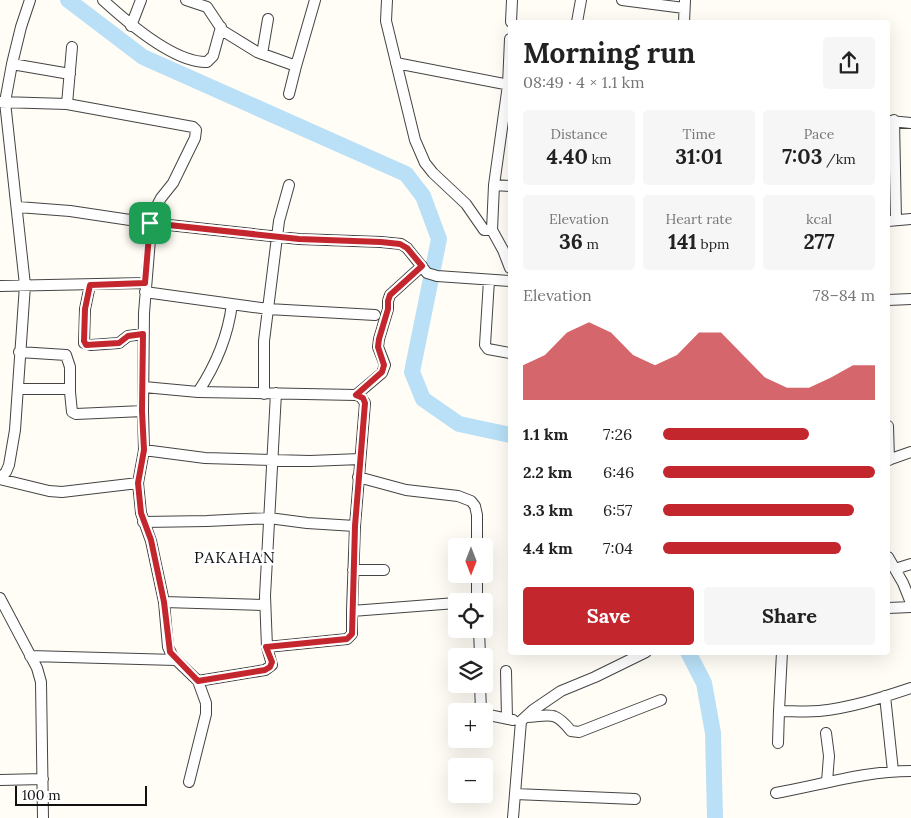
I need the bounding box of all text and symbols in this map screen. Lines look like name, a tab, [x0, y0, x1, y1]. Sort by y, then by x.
text: Morning run	[523, 35, 695, 71]
button: share	[823, 37, 875, 89]
text: 08:49 · 4 × 1.1 km	[523, 72, 645, 92]
text: Distance	[551, 125, 607, 143]
text: Time	[683, 125, 716, 143]
text: Pace	[804, 125, 834, 143]
text: 4.40	[547, 143, 588, 170]
text: 31:01	[675, 143, 723, 170]
text: 7:03	[782, 143, 822, 170]
text: km	[588, 150, 611, 168]
text: /km	[822, 150, 856, 168]
pin	[129, 202, 171, 244]
icon: arrive	[136, 209, 164, 237]
text: Elevation	[549, 210, 609, 228]
text: Heart rate	[666, 210, 732, 228]
text: kcal	[806, 210, 832, 228]
text: 36	[559, 228, 583, 255]
text: 141	[668, 228, 697, 255]
text: 277	[803, 228, 835, 255]
text: m	[583, 235, 599, 253]
text: bpm	[697, 235, 730, 253]
text: Elevation	[523, 285, 592, 305]
text: 78–84 m	[813, 285, 875, 305]
text: 1.1 km	[523, 424, 568, 444]
text: 7:26	[603, 424, 632, 444]
text: 2.2 km	[523, 462, 572, 482]
text: 6:46	[603, 462, 634, 482]
text: 3.3 km	[523, 500, 573, 520]
text: 6:57	[603, 500, 632, 520]
north arrow	[448, 538, 492, 582]
map controls	[448, 538, 493, 803]
text: 4.4 km	[523, 538, 573, 558]
text: 7:04	[603, 538, 633, 558]
district label: PAKAHAN	[194, 547, 276, 567]
button: Save	[523, 587, 694, 645]
button: Share	[704, 587, 875, 645]
button: locate	[448, 593, 493, 638]
button: layers	[448, 648, 493, 693]
button: +	[448, 703, 493, 748]
button: −	[448, 758, 493, 803]
scale bar	[15, 783, 148, 806]
text: 100 m	[22, 786, 61, 804]

